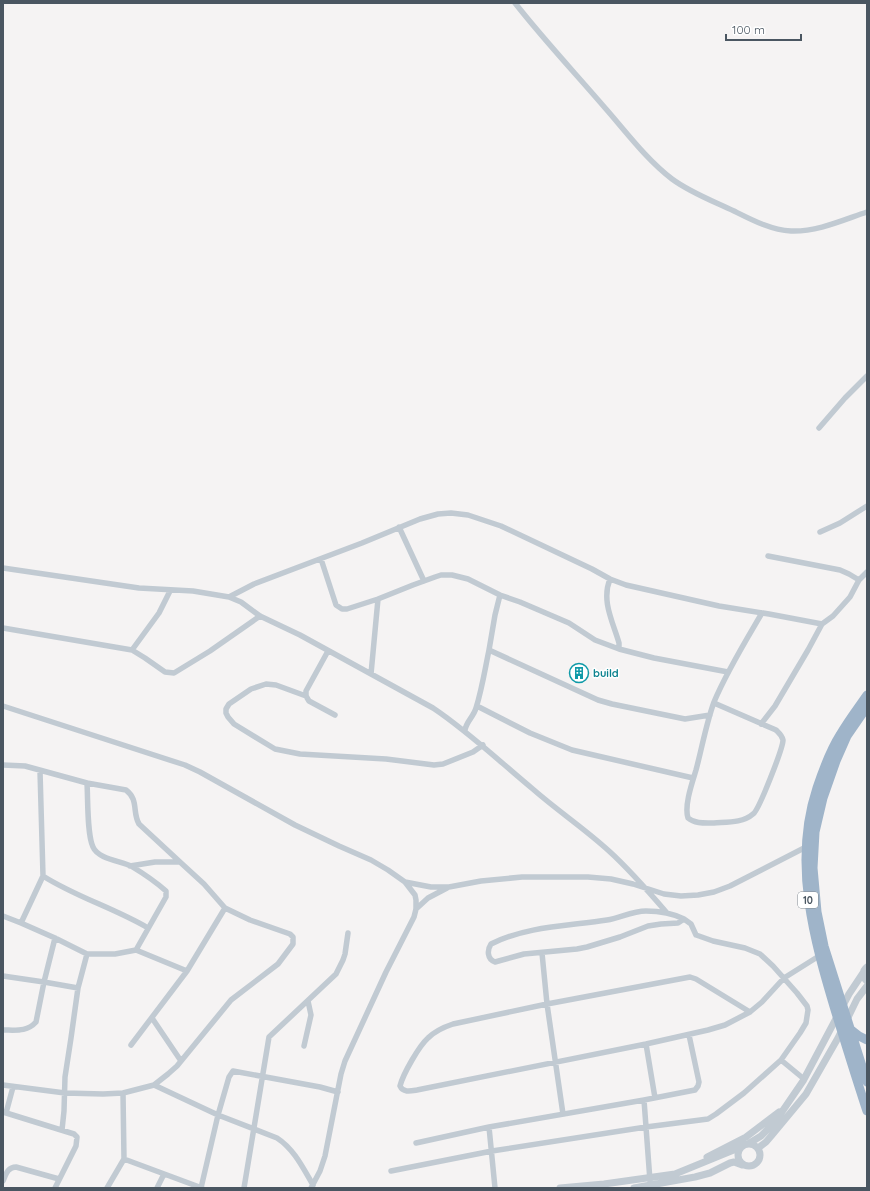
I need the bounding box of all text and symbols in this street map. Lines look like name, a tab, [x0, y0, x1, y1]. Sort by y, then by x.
scale bar	[726, 16, 801, 42]
text: 100 m	[732, 22, 765, 37]
building icon: build	[568, 662, 590, 684]
place label: build	[593, 666, 619, 680]
road number: 10	[798, 892, 818, 908]

